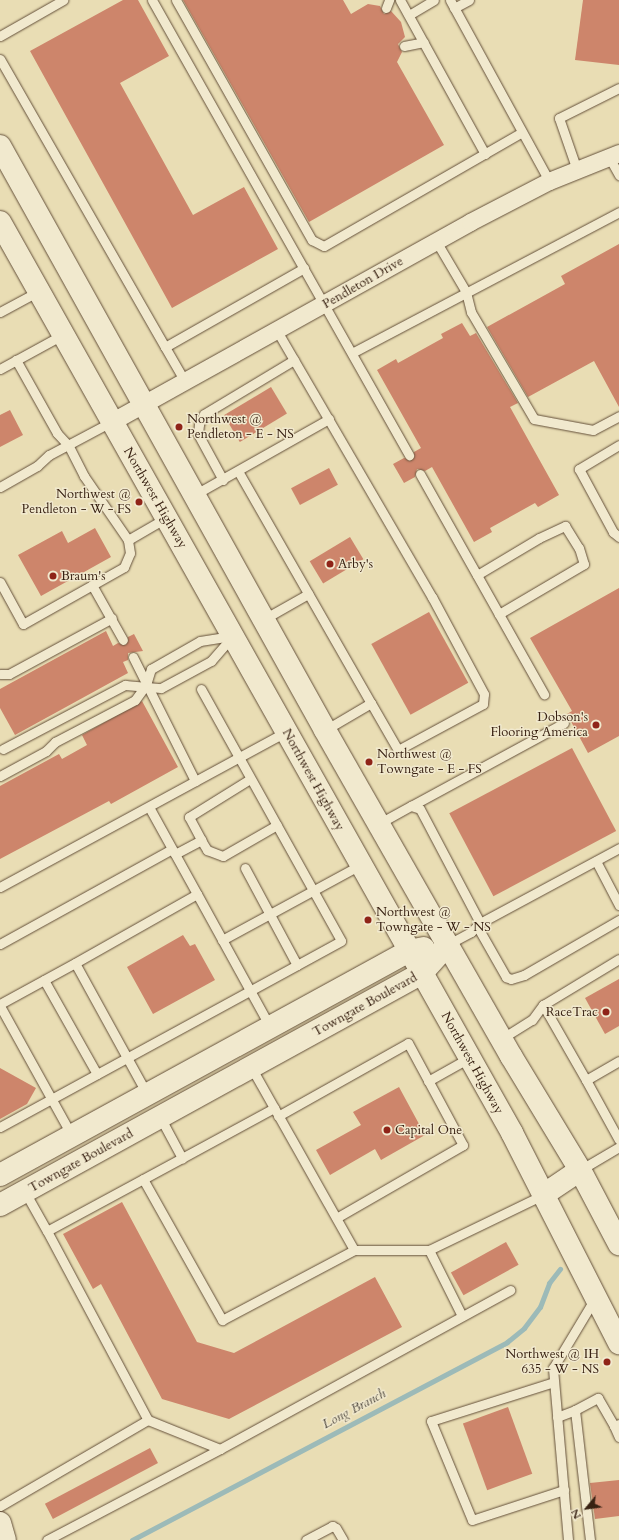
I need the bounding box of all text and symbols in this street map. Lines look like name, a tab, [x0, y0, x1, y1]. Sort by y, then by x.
street label: Pendleton Drive	[320, 254, 406, 312]
place label: Northwest @ Pendleton - E - NS	[187, 412, 294, 443]
marker: Northwest @ Pendleton - E - NS	[174, 422, 184, 432]
street label: Northwest Highway	[120, 445, 190, 551]
place label: Northwest @ Pendleton - W - FS	[22, 487, 131, 518]
marker: Northwest @ Pendleton - W - FS	[134, 497, 144, 507]
place label: Arby's	[338, 556, 373, 572]
marker: Arby's	[325, 559, 335, 569]
place label: Braum's	[61, 568, 106, 584]
marker: Braum's	[48, 571, 58, 581]
place label: Dobson's Flooring America	[491, 710, 588, 741]
marker: Dobson's Flooring America	[591, 720, 601, 730]
street label: Northwest Highway	[278, 726, 348, 834]
place label: Northwest @ Towngate - E - FS	[377, 747, 482, 778]
marker: Northwest @ Towngate - E - FS	[364, 757, 374, 767]
place label: Northwest @ Towngate - W - NS	[376, 905, 491, 936]
marker: Northwest @ Towngate - W - NS	[363, 915, 373, 925]
street label: Towngate Boulevard	[310, 970, 420, 1040]
place label: RaceTrac	[546, 1004, 598, 1020]
marker: RaceTrac	[601, 1007, 611, 1017]
street label: Northwest Highway	[437, 1009, 507, 1117]
place label: Capital One	[395, 1122, 462, 1138]
marker: Capital One	[382, 1125, 392, 1135]
street label: Towngate Boulevard	[26, 1126, 136, 1196]
place label: Northwest @ IH 635 - W - NS	[505, 1347, 599, 1378]
marker: Northwest @ IH 635 - W - NS	[602, 1357, 612, 1367]
water label: Long Branch	[319, 1385, 389, 1433]
north arrow	[567, 1488, 607, 1528]
text: N	[567, 1506, 585, 1522]

